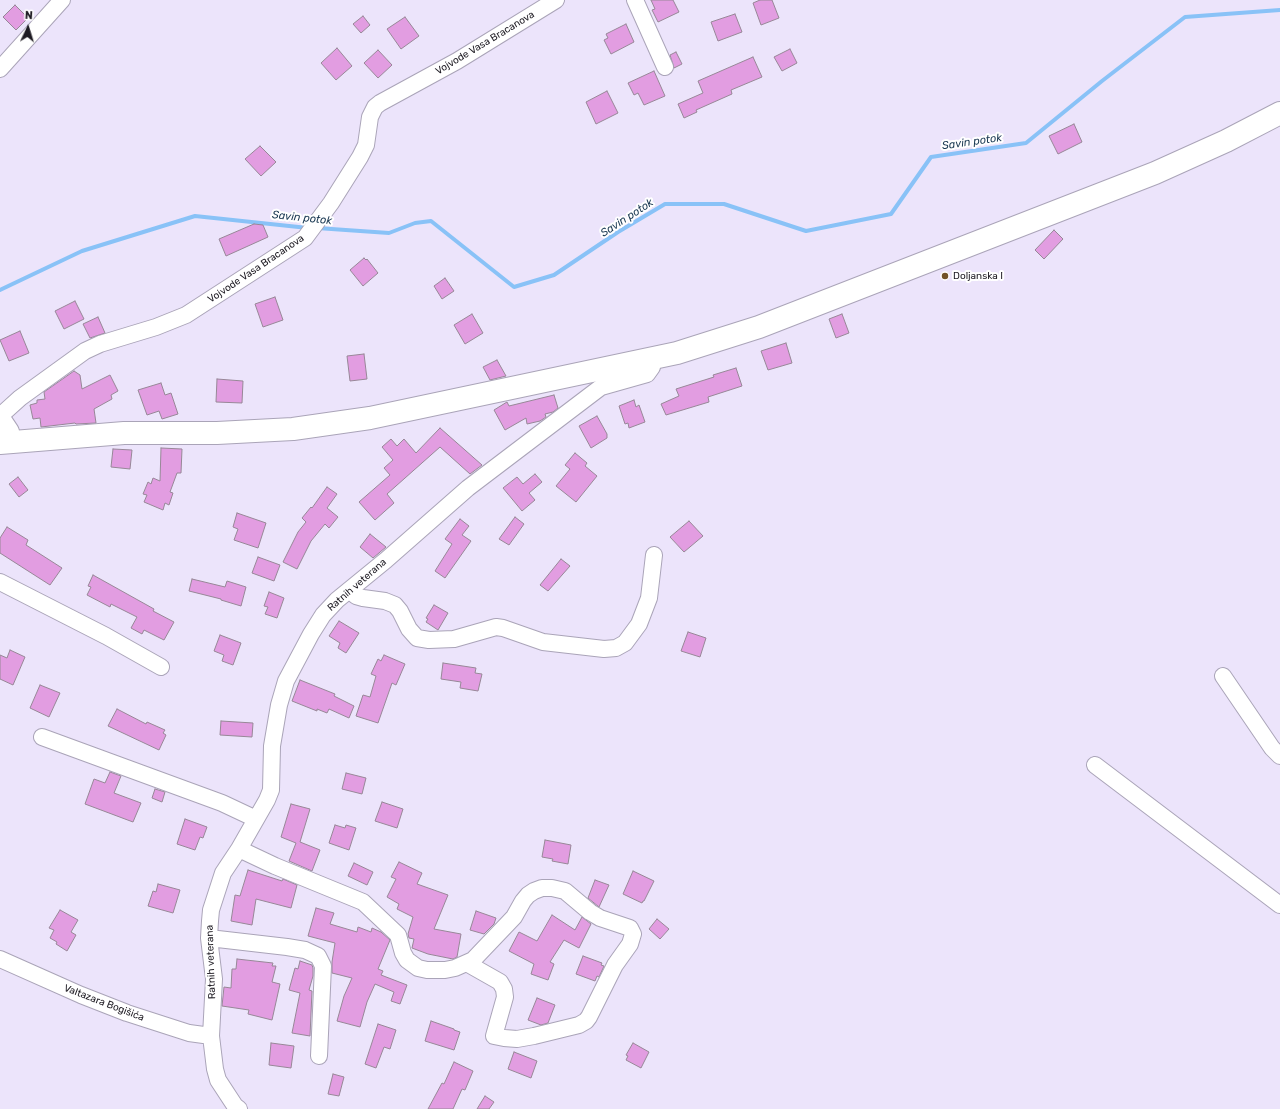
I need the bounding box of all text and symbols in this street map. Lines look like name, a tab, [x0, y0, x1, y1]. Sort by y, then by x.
north arrow	[8, 8, 48, 48]
text: N	[24, 9, 33, 22]
street label: Vojvode Vasa Bracanova	[433, 9, 537, 77]
water label: Savin potok	[941, 131, 1003, 153]
water label: Savin potok	[598, 196, 656, 240]
water label: Savin potok	[271, 208, 333, 228]
street label: Vojvode Vasa Bracanova	[206, 232, 306, 306]
place label: Doljanska I	[953, 270, 1003, 282]
marker: Doljanska I	[940, 271, 950, 281]
street label: Ratnih veterana	[325, 556, 389, 614]
street label: Ratnih veterana	[204, 925, 218, 999]
street label: Valtazara Bogišića	[62, 982, 146, 1024]

